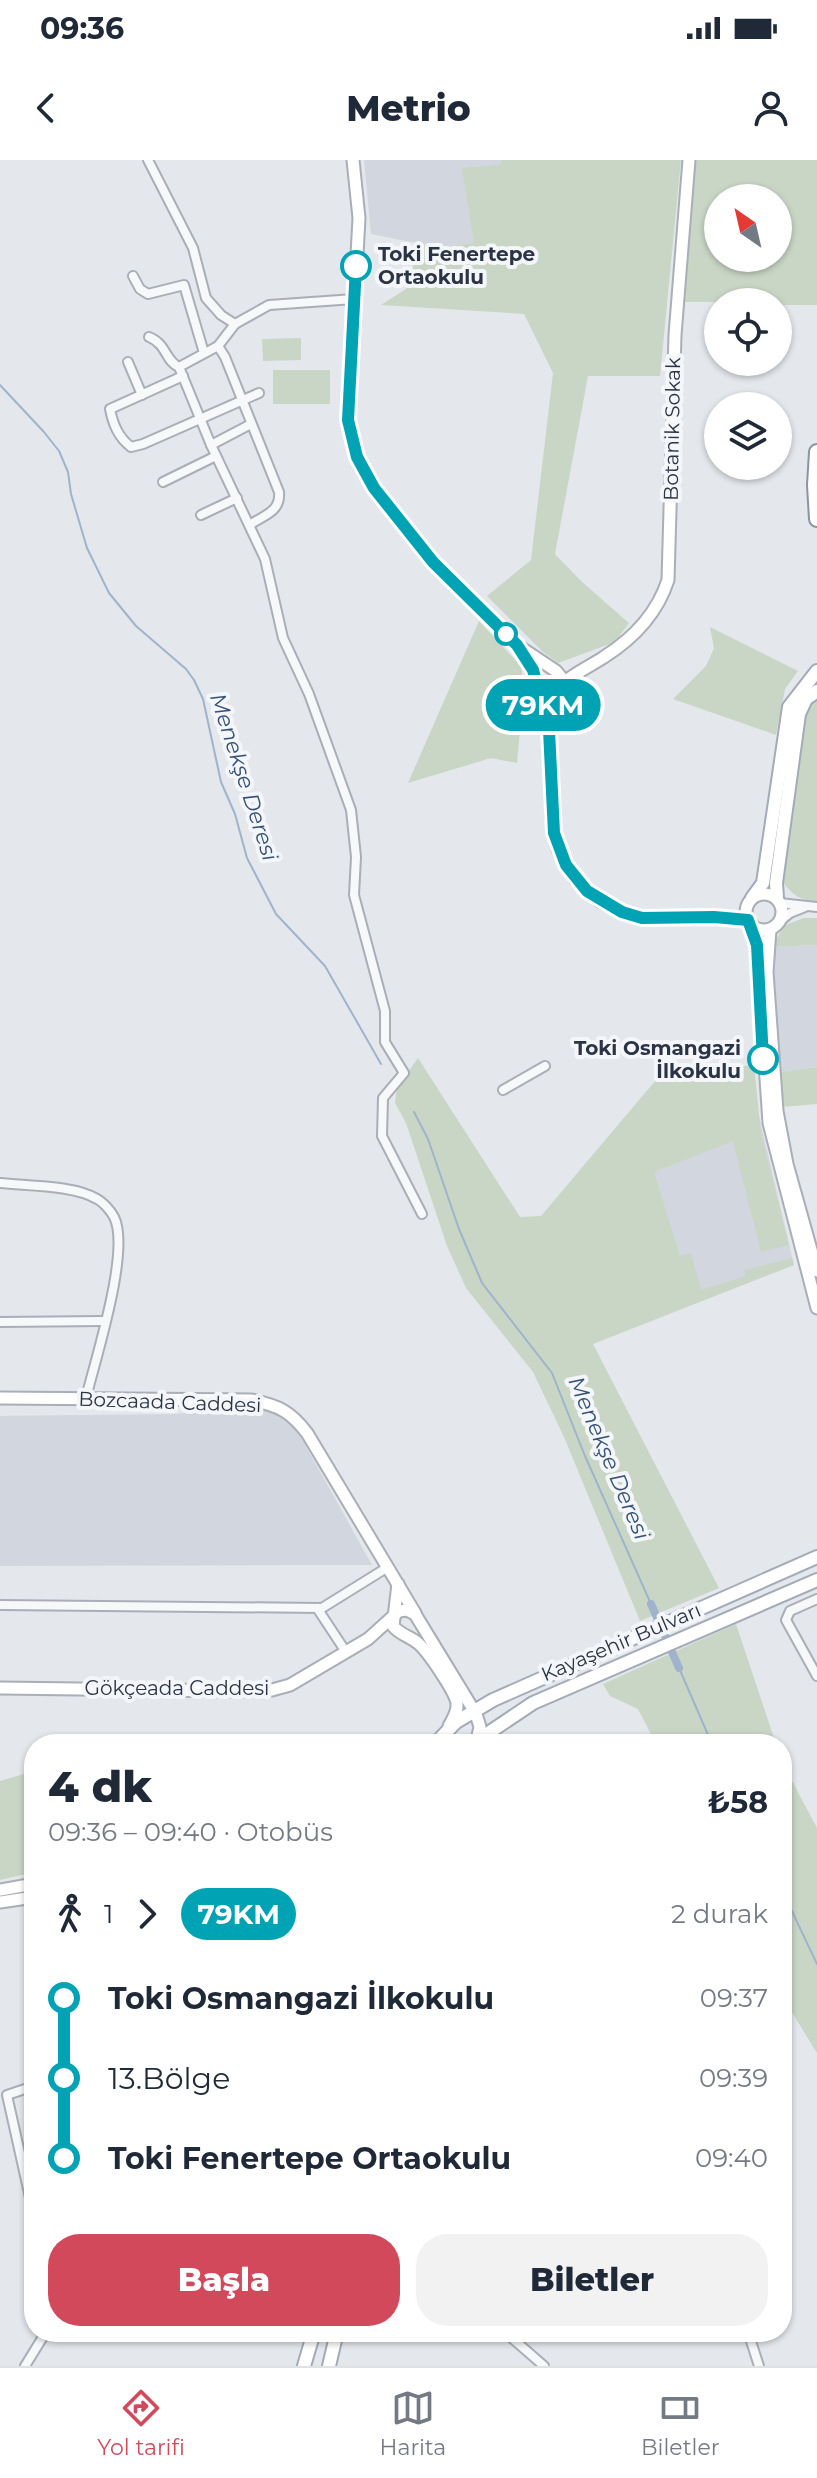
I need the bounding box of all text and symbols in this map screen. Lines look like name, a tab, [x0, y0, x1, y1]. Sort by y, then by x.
text: 09:36	[40, 10, 124, 47]
icon: back	[24, 86, 68, 130]
text: Metrio	[346, 86, 471, 130]
icon: person	[749, 86, 793, 130]
north arrow	[704, 184, 792, 272]
map controls	[704, 184, 792, 480]
place label: Toki Fenertepe Ortaokulu	[378, 242, 535, 289]
marker: Toki Fenertepe Ortaokulu	[341, 251, 371, 281]
button: locate	[704, 288, 792, 376]
street label: Botanik Sokak	[659, 357, 685, 501]
button: layers	[704, 392, 792, 480]
unlabelled marker	[495, 623, 517, 645]
line badge: 79KM	[487, 679, 599, 731]
text: 79KM	[502, 688, 584, 722]
water label: Menekşe Deresi	[204, 690, 284, 864]
place label: Toki Osmangazi İlkokulu	[574, 1036, 741, 1083]
marker: Toki Osmangazi İlkokulu	[748, 1044, 778, 1074]
water label: Menekşe Deresi	[562, 1372, 656, 1544]
street label: Bozcaada Caddesi	[78, 1387, 262, 1417]
street label: Kayaşehir Bulvarı	[538, 1598, 704, 1686]
street label: Gökçeada Caddesi	[85, 1676, 269, 1700]
text: 4 dk	[48, 1759, 152, 1813]
text: ₺58	[708, 1784, 768, 1821]
text: 09:36 – 09:40 · Otobüs	[48, 1816, 333, 1848]
icon: walk	[48, 1892, 92, 1936]
icon: forward	[125, 1892, 169, 1936]
text: 79KM	[197, 1897, 280, 1931]
text: 1	[104, 1898, 113, 1930]
text: 2 durak	[671, 1898, 768, 1930]
text: Toki Osmangazi İlkokulu	[108, 1980, 494, 2017]
text: 09:37	[700, 1982, 768, 2014]
text: 13.Bölge	[108, 2060, 230, 2097]
text: 09:39	[699, 2062, 768, 2094]
text: Toki Fenertepe Ortaokulu	[108, 2140, 511, 2177]
text: 09:40	[695, 2142, 768, 2174]
button: Başla	[48, 2234, 400, 2326]
button: Biletler	[416, 2234, 768, 2326]
tab: Yol tarifi	[97, 2386, 185, 2461]
tab: Harita	[380, 2386, 446, 2461]
tab: Biletler	[641, 2386, 720, 2461]

